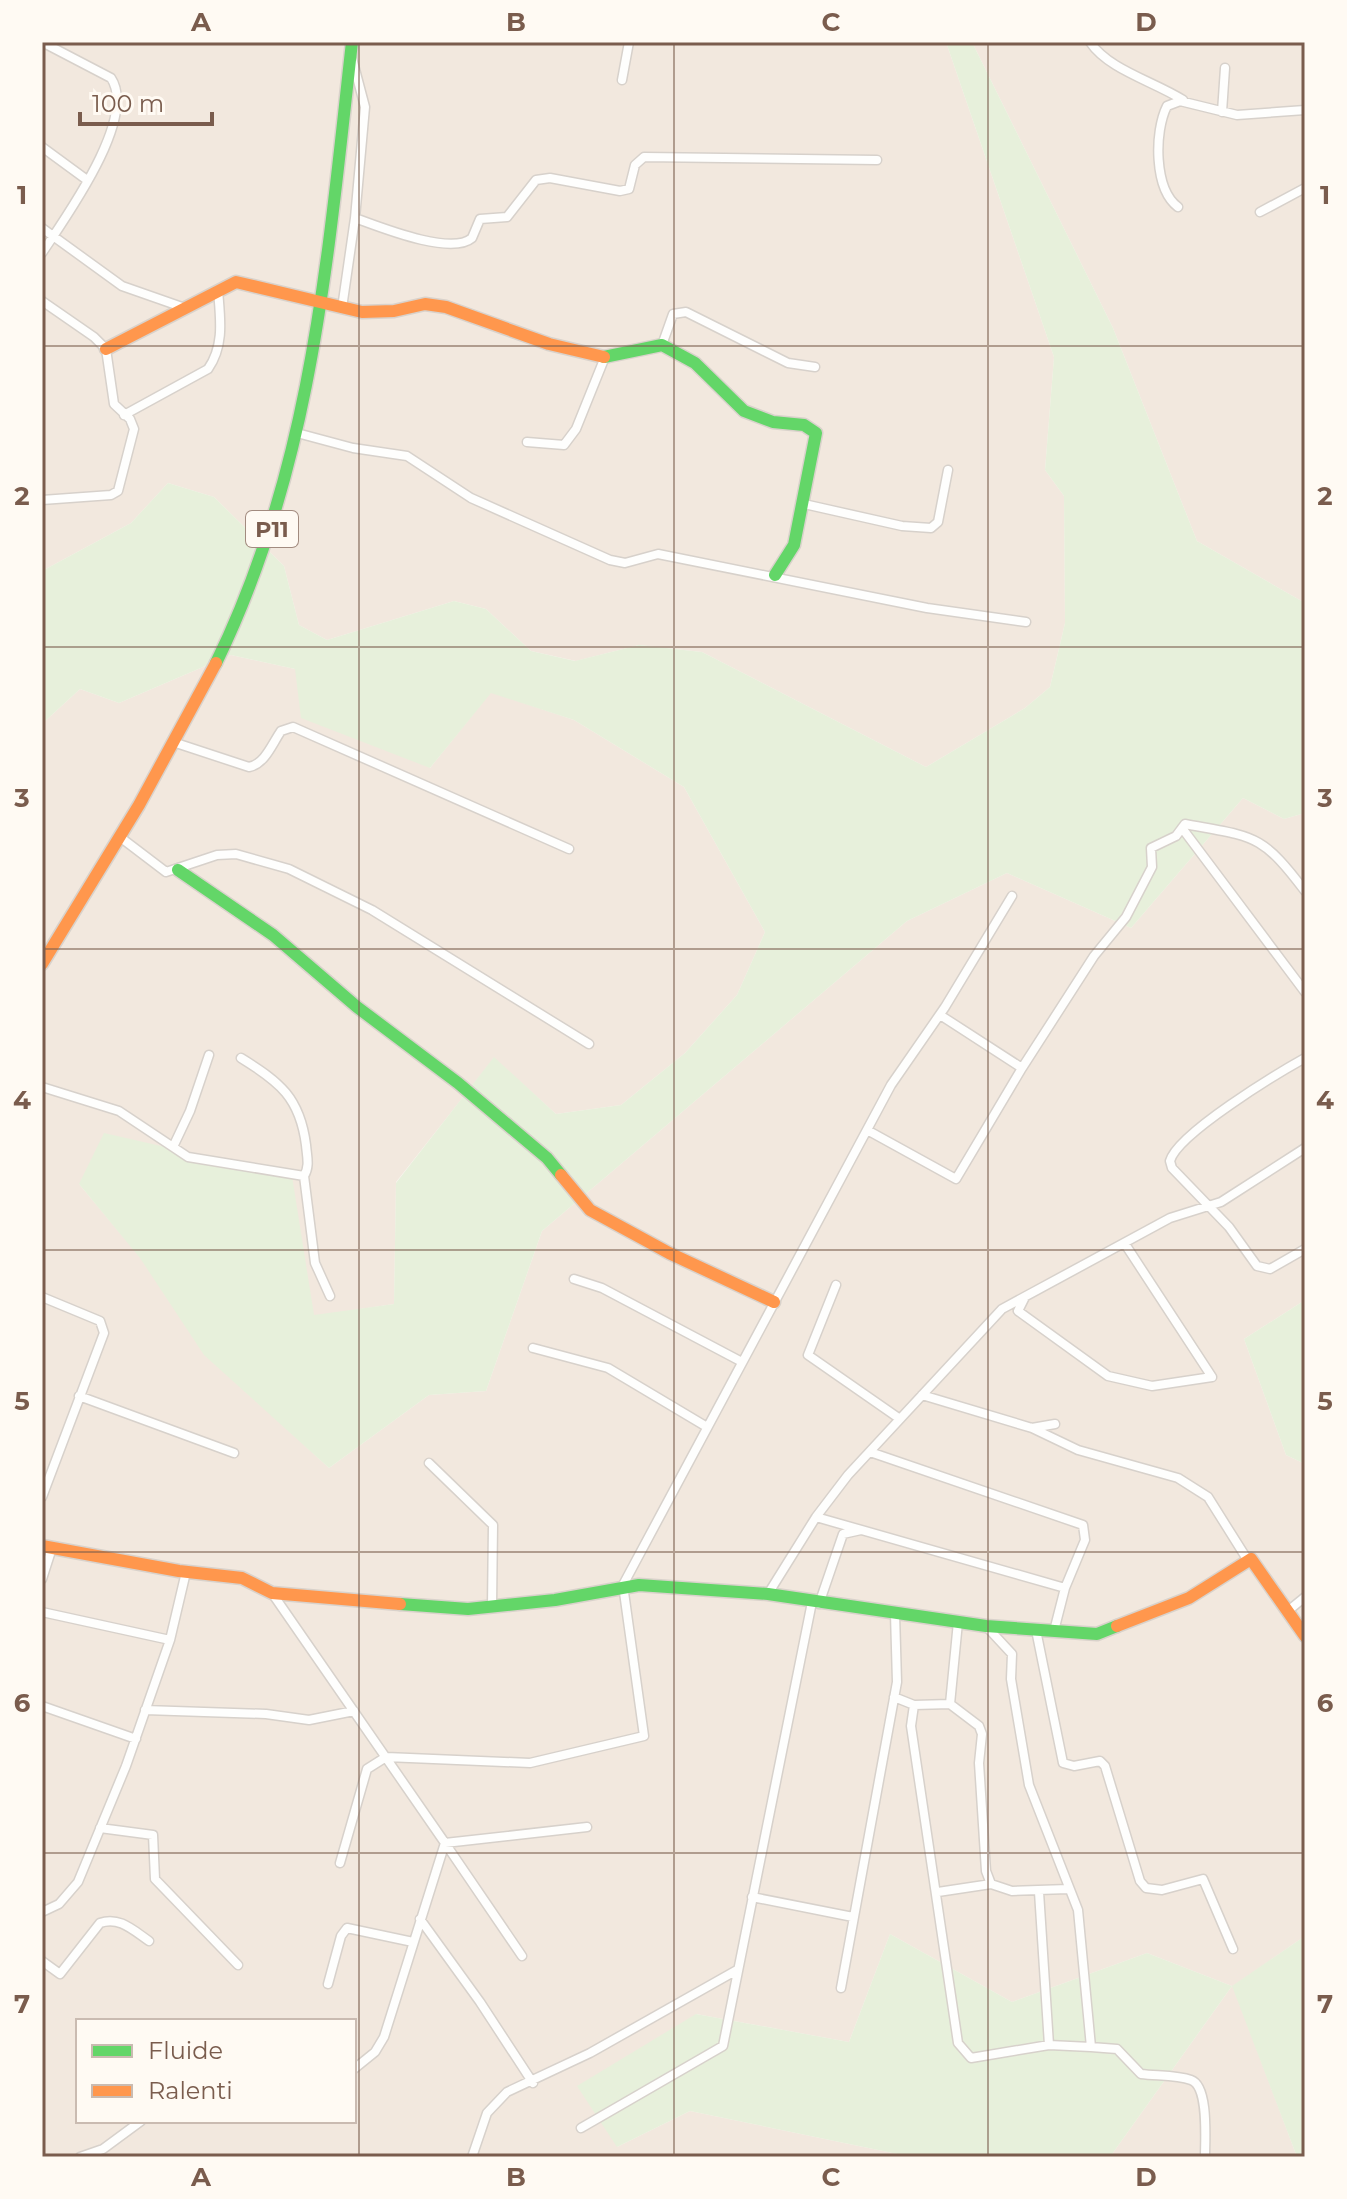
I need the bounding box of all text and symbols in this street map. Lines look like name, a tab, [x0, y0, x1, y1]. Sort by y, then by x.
text: A	[190, 6, 212, 38]
text: B	[506, 6, 526, 38]
text: C	[822, 6, 841, 38]
text: D	[1135, 6, 1157, 38]
scale bar	[80, 76, 212, 126]
text: 100 m	[92, 89, 164, 118]
text: 1	[17, 179, 27, 211]
text: 1	[1320, 179, 1330, 211]
text: 2	[14, 480, 30, 512]
text: 2	[1317, 480, 1333, 512]
road number: P11	[246, 511, 298, 547]
text: 3	[13, 782, 30, 814]
text: 3	[1316, 782, 1333, 814]
text: 4	[13, 1084, 31, 1116]
text: 4	[1316, 1084, 1334, 1116]
text: 5	[14, 1385, 30, 1417]
text: 5	[1317, 1385, 1333, 1417]
text: 6	[14, 1687, 31, 1719]
text: 6	[1317, 1687, 1334, 1719]
text: 7	[14, 1988, 30, 2020]
text: 7	[1317, 1988, 1333, 2020]
legend	[76, 2019, 356, 2123]
text: Fluide	[148, 2036, 223, 2065]
text: Ralenti	[148, 2076, 233, 2105]
text: A	[190, 2161, 212, 2193]
text: B	[506, 2161, 526, 2193]
text: C	[822, 2161, 841, 2193]
text: D	[1135, 2161, 1157, 2193]

